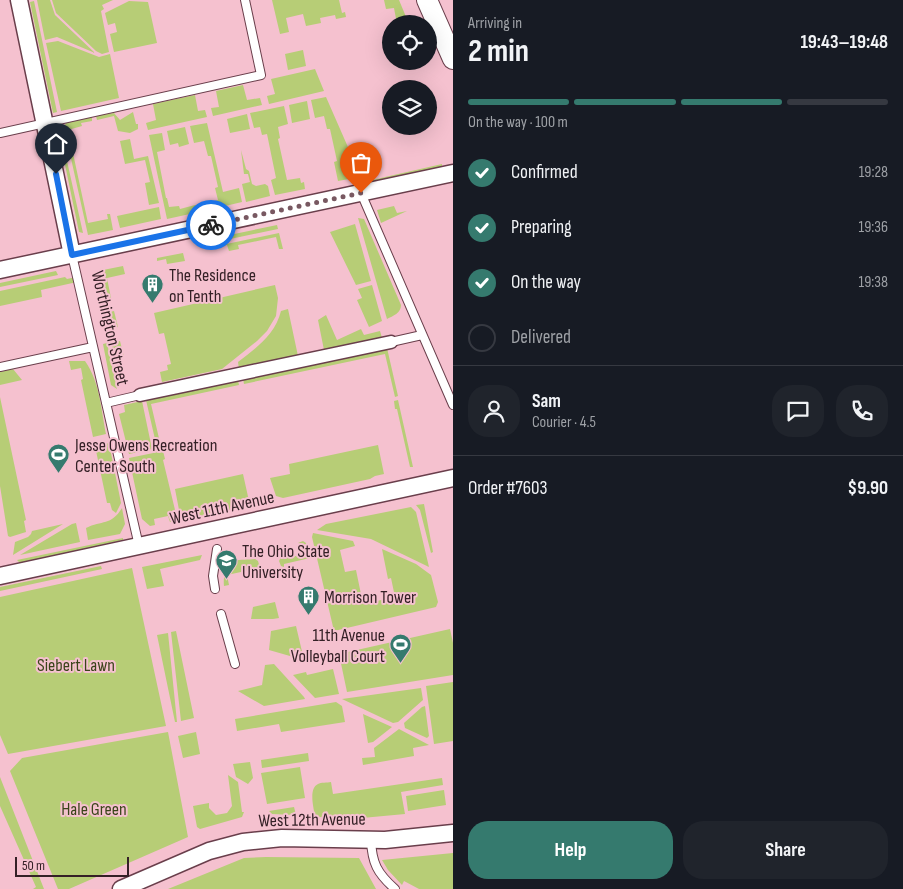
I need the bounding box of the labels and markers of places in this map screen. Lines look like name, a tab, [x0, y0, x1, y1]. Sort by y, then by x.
pin	[35, 123, 77, 174]
pin	[340, 142, 382, 193]
place label: The Residence on Tenth	[169, 265, 256, 307]
building icon: The Residence on Tenth	[141, 273, 165, 304]
place label: Jesse Owens Recreation Center South	[74, 435, 217, 477]
sports icon: Jesse Owens Recreation Center South	[47, 443, 71, 474]
place label: The Ohio State University	[242, 541, 330, 583]
school or university icon: The Ohio State University	[214, 549, 238, 580]
building icon: Morrison Tower	[296, 585, 320, 616]
place label: Morrison Tower	[324, 587, 416, 608]
place label: 11th Avenue Volleyball Court	[291, 625, 386, 667]
sports icon: 11th Avenue Volleyball Court	[389, 633, 413, 664]

